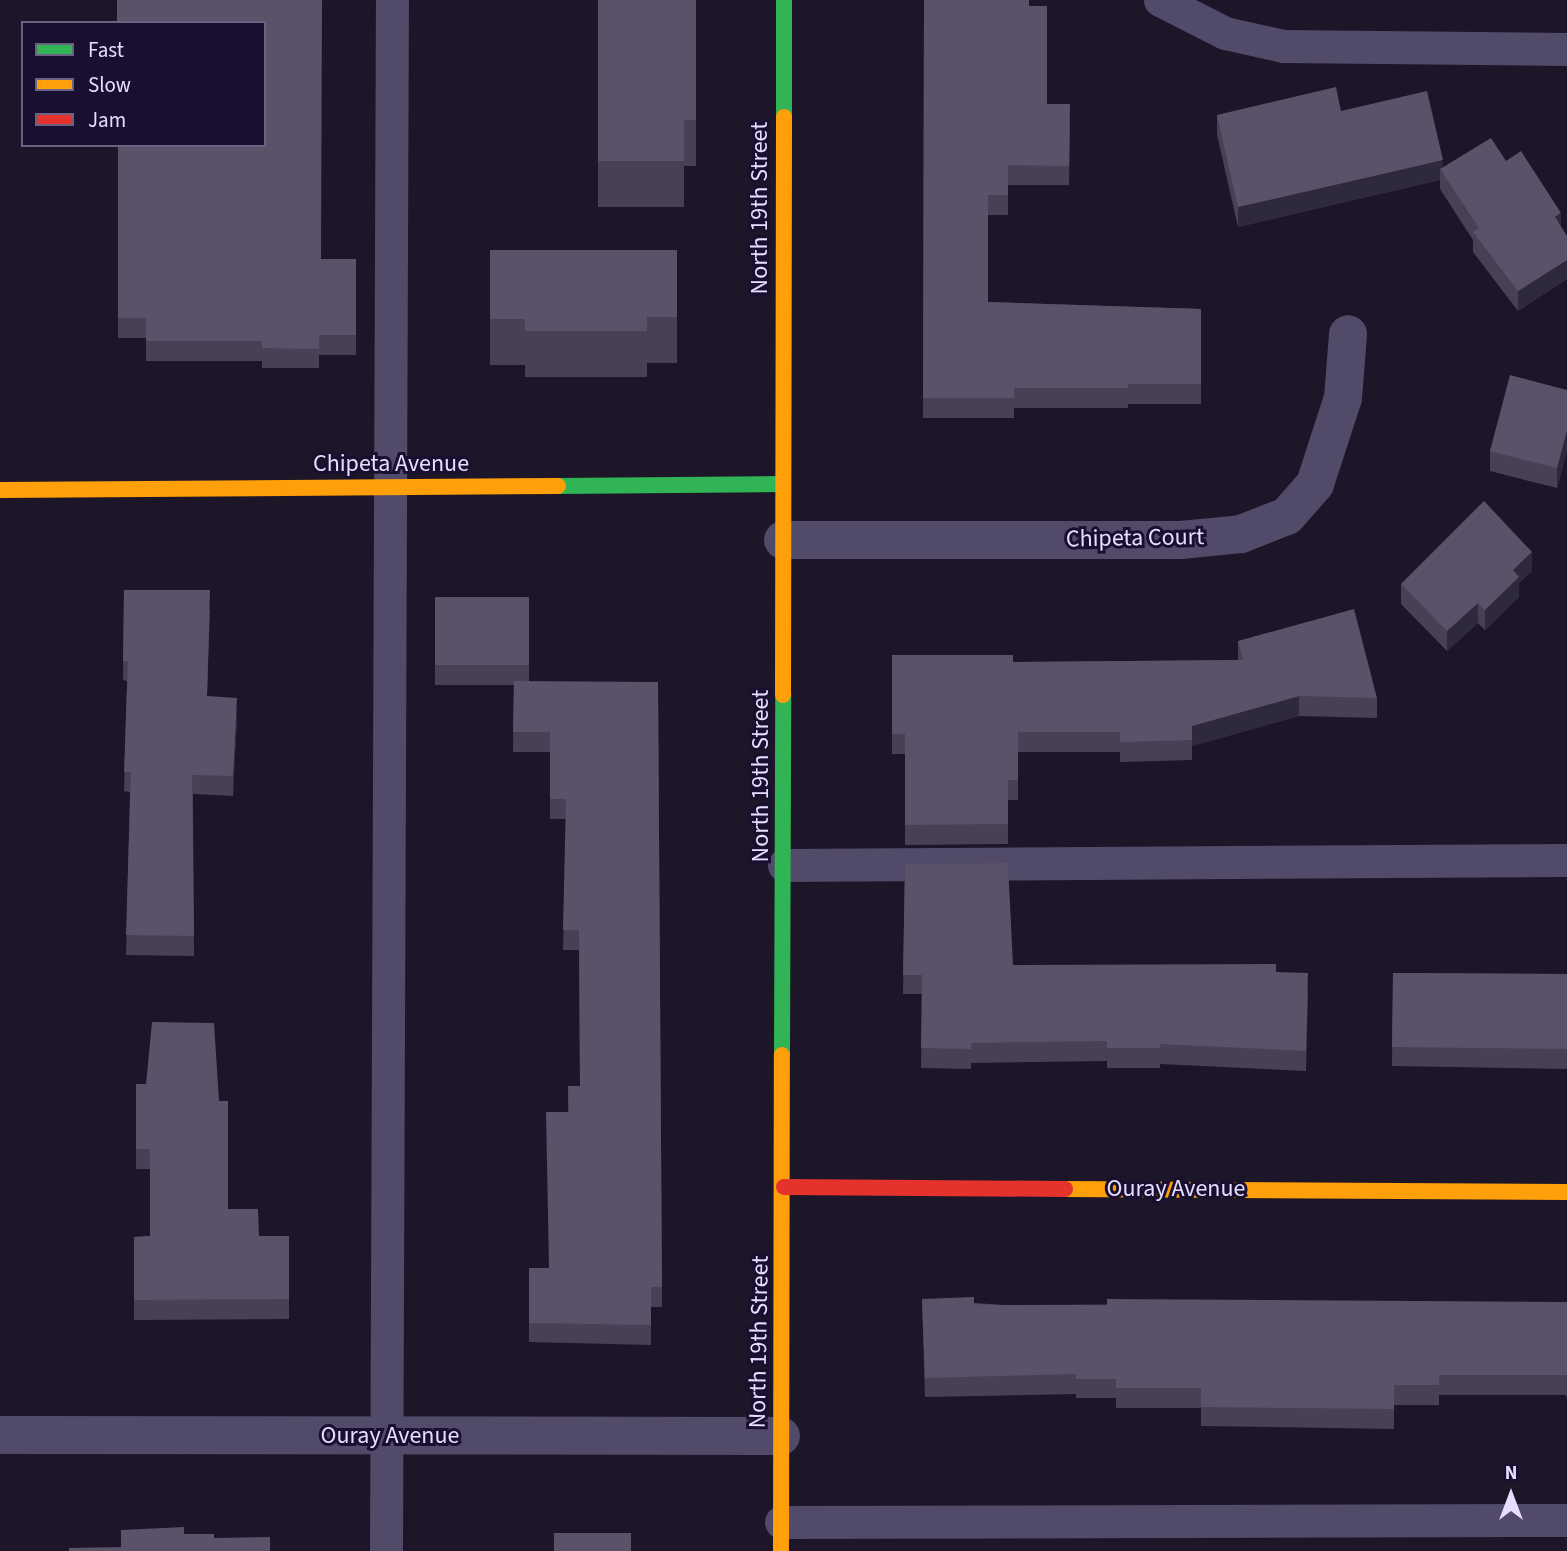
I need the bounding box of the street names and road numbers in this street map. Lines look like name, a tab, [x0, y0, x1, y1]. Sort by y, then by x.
street label: North 19th Street	[746, 122, 774, 294]
street label: Chipeta Avenue	[313, 450, 469, 478]
street label: Chipeta Court	[1066, 522, 1204, 554]
street label: North 19th Street	[747, 690, 775, 862]
street label: Ouray Avenue	[1107, 1175, 1245, 1203]
street label: North 19th Street	[743, 1255, 775, 1429]
street label: Ouray Avenue	[321, 1422, 459, 1450]

